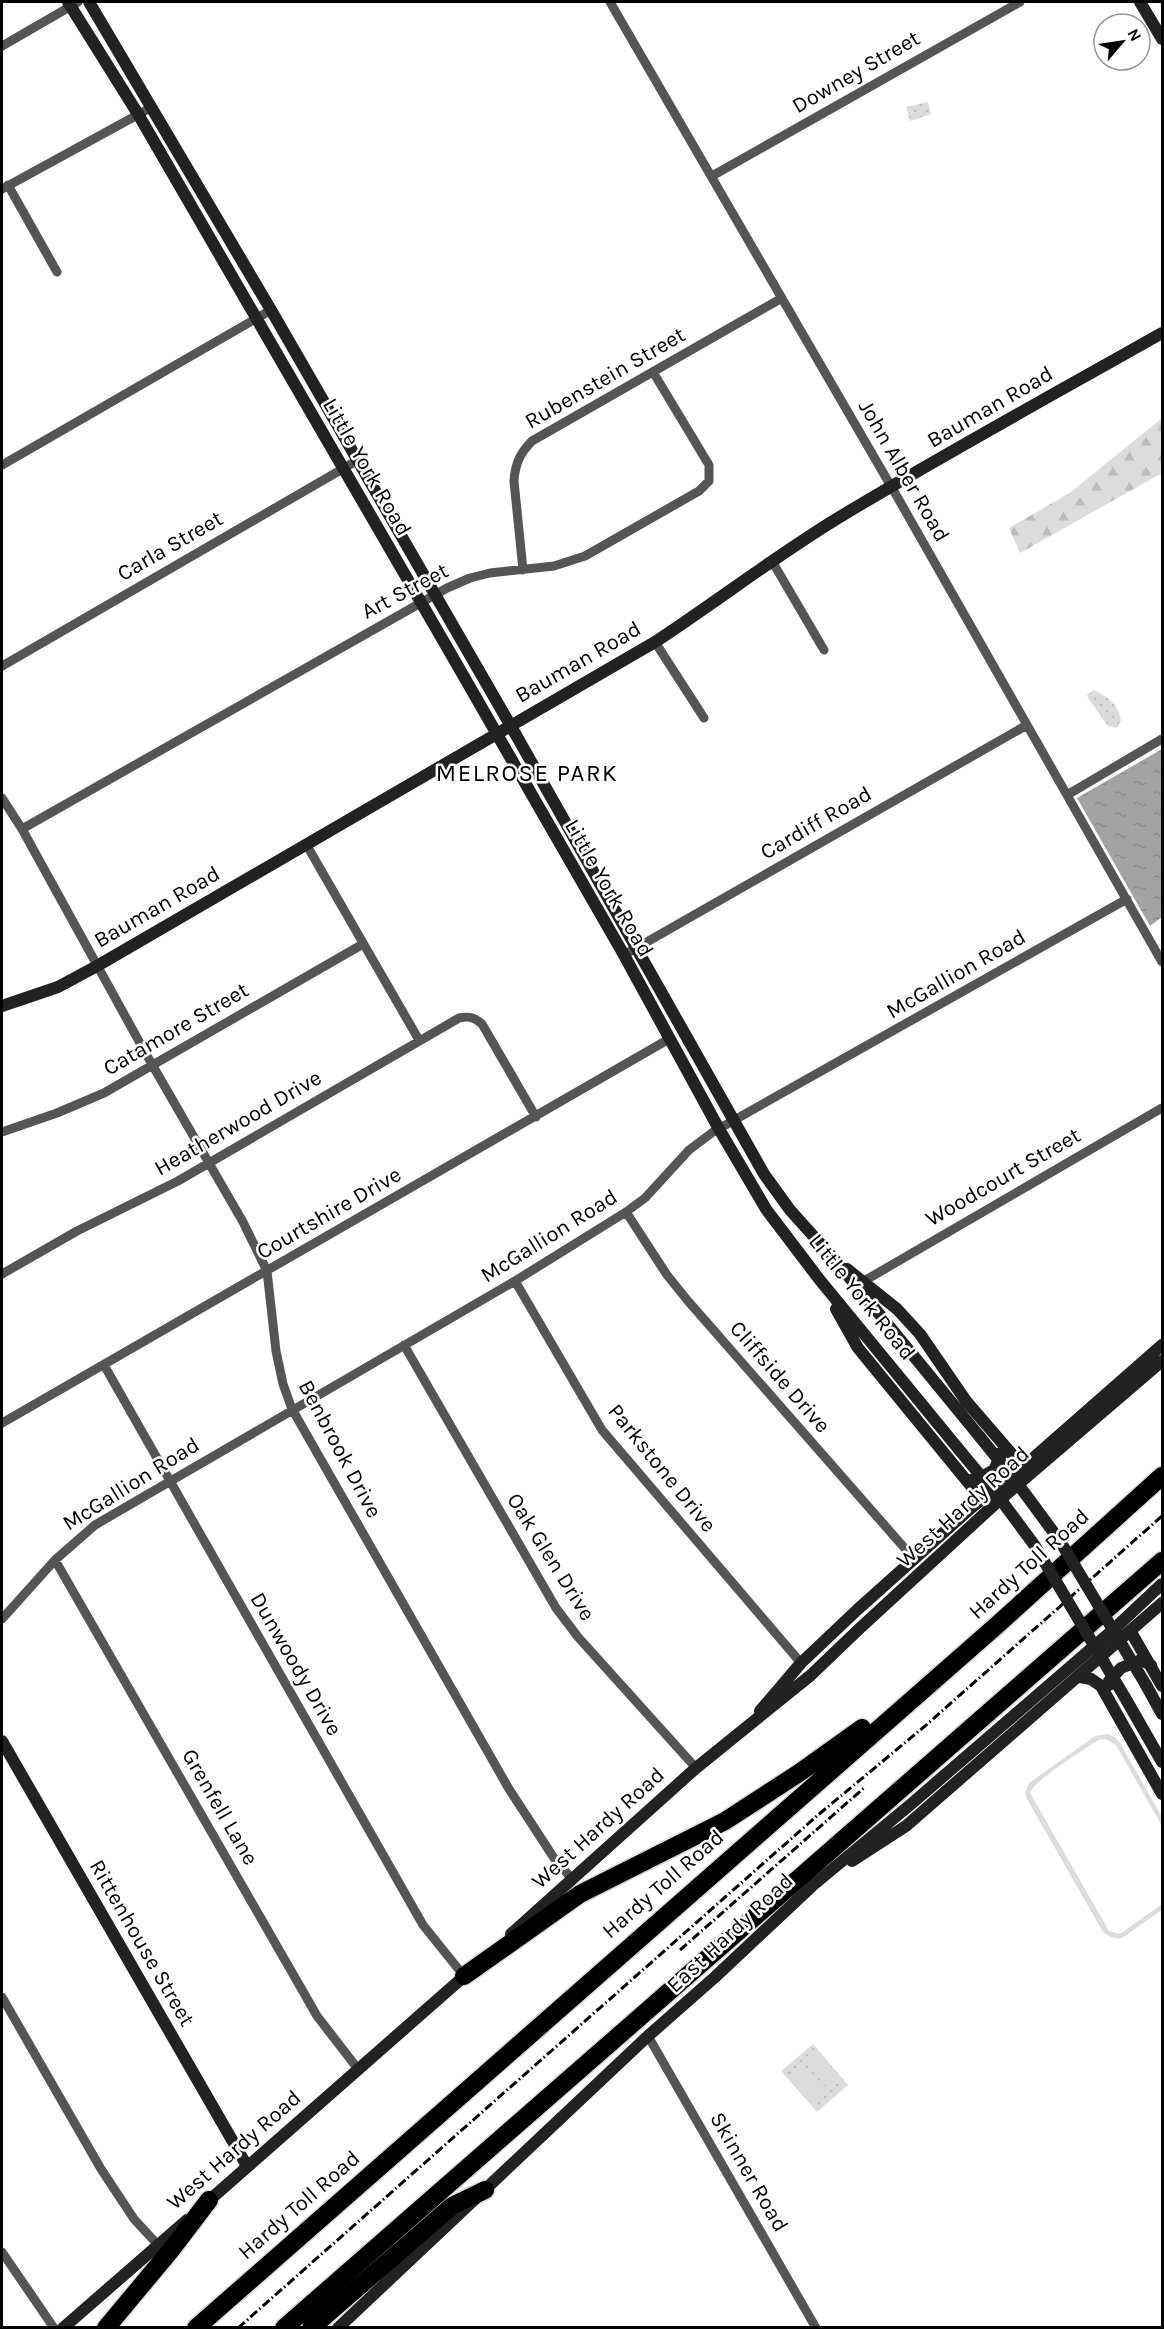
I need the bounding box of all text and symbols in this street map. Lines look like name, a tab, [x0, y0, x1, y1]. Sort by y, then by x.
north arrow	[1092, 12, 1152, 72]
street label: Downey Street	[788, 25, 924, 119]
text: N	[1124, 25, 1146, 45]
street label: Rubenstein Street	[520, 321, 690, 435]
street label: Bauman Road	[922, 361, 1058, 453]
street label: Little York Road	[317, 393, 417, 541]
street label: John Alber Road	[853, 395, 955, 547]
street label: Carla Street	[113, 505, 227, 587]
street label: Art Street	[357, 557, 453, 625]
street label: Bauman Road	[510, 616, 646, 708]
district label: MELROSE PARK	[436, 759, 618, 787]
street label: Cardiff Road	[756, 781, 876, 865]
street label: Little York Road	[559, 814, 659, 962]
street label: Bauman Road	[89, 861, 225, 953]
street label: McGallion Road	[882, 924, 1030, 1024]
street label: Catamore Street	[99, 977, 253, 1081]
street label: Heatherwood Drive	[150, 1065, 326, 1181]
street label: Woodcourt Street	[921, 1122, 1085, 1232]
street label: Courtshire Drive	[252, 1161, 406, 1265]
street label: McGallion Road	[476, 1184, 622, 1288]
street label: Little York Road	[803, 1229, 921, 1365]
street label: Cliffside Drive	[724, 1316, 836, 1438]
street label: Benbrook Drive	[293, 1376, 387, 1522]
street label: Parkstone Drive	[602, 1399, 722, 1537]
street label: McGallion Road	[58, 1432, 204, 1536]
street label: West Hardy Road	[891, 1441, 1035, 1573]
street label: Oak Glen Drive	[501, 1488, 601, 1626]
street label: Hardy Toll Road	[964, 1503, 1094, 1625]
street label: Dunwoody Drive	[244, 1588, 348, 1740]
street label: Grenfell Lane	[176, 1744, 264, 1870]
street label: West Hardy Road	[526, 1762, 670, 1894]
street label: Hardy Toll Road	[597, 1824, 729, 1944]
street label: Rittenhouse Street	[84, 1855, 200, 2031]
street label: East Hardy Road	[661, 1868, 799, 1998]
street label: West Hardy Road	[162, 2085, 306, 2215]
street label: Skinner Road	[704, 2108, 794, 2236]
street label: Hardy Toll Road	[233, 2145, 365, 2265]

